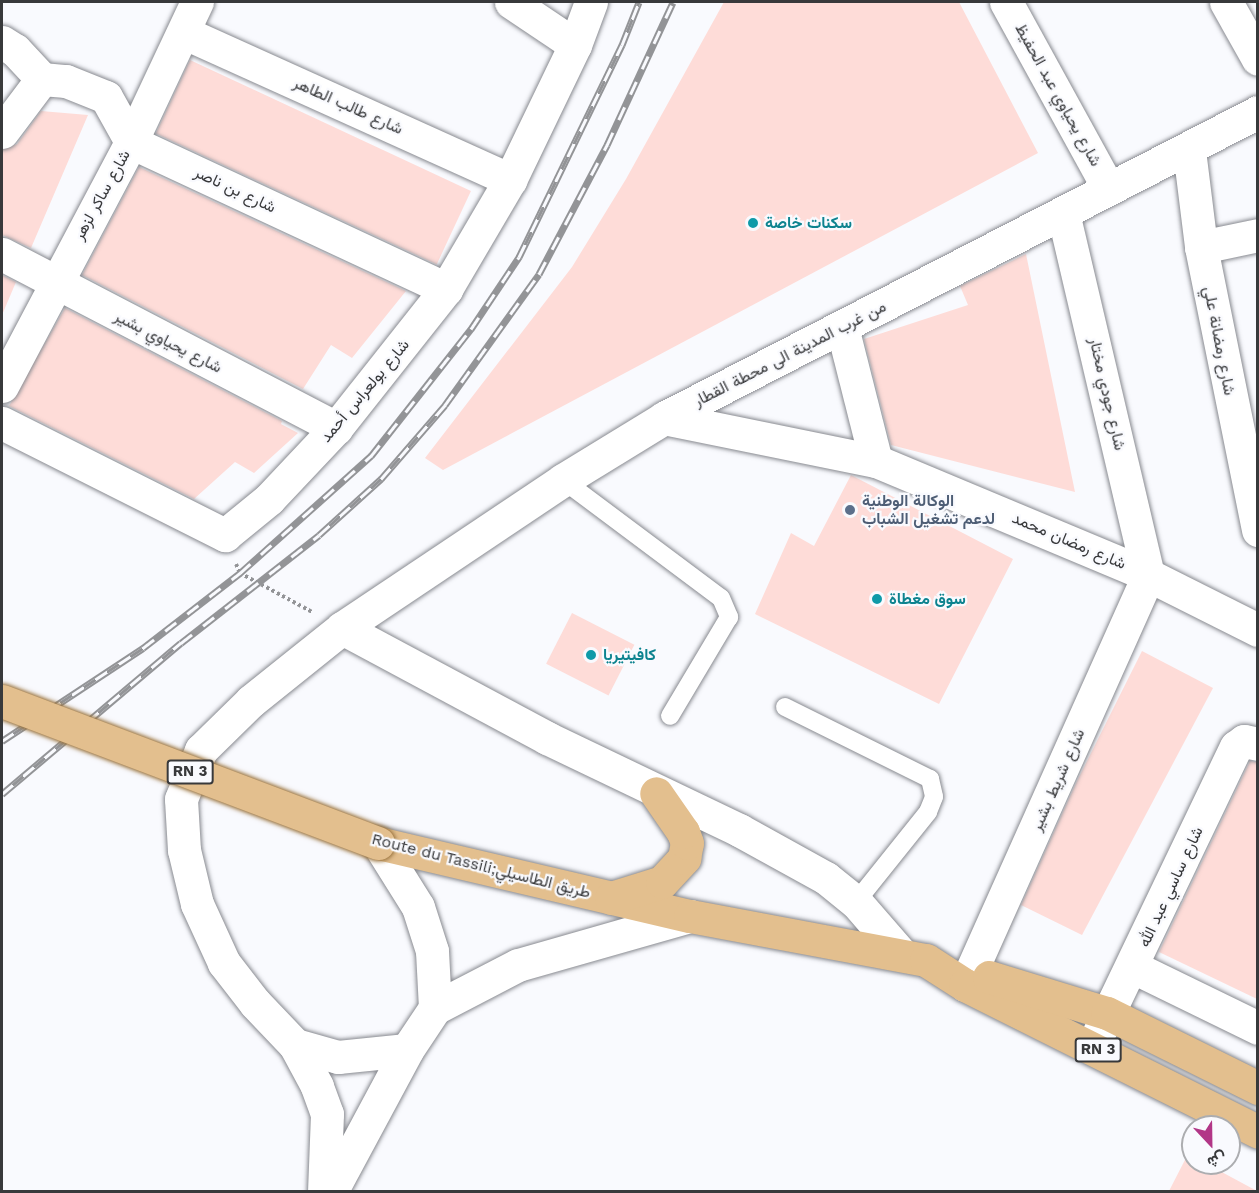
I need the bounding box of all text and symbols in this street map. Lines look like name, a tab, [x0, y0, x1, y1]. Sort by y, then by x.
street label: شارع يحياوي عبد الحفيظ	[1011, 20, 1105, 170]
street label: شارع طالب الطاهر	[290, 73, 406, 139]
street label: شارع ساكر لزهر	[69, 147, 135, 243]
street label: شارع بن ناصر	[191, 163, 279, 217]
place label: سكنات خاصة	[765, 213, 852, 233]
marker: سكنات خاصة	[746, 216, 760, 230]
street label: شارع رمضانة علي	[1199, 285, 1239, 397]
street label: من غرب المدينة الى محطة القطار	[691, 297, 889, 411]
street label: شارع يحياوي بشير	[111, 307, 225, 377]
street label: شارع بولعراس أحمد	[316, 336, 414, 446]
street label: شارع جودي مختار	[1085, 336, 1129, 452]
place label: الوكالة الوطنية لدعم تشغيل الشباب	[862, 491, 995, 529]
marker: الوكالة الوطنية لدعم تشغيل الشباب	[843, 503, 857, 517]
street label: شارع رمضان محمد	[1009, 508, 1129, 574]
place label: سوق مغطاة	[889, 589, 966, 609]
marker: سوق مغطاة	[870, 592, 884, 606]
place label: كافيتيريا	[603, 645, 656, 665]
marker: كافيتيريا	[584, 648, 598, 662]
street label: شارع شريط بشير	[1027, 726, 1089, 834]
road number: RN 3	[166, 760, 214, 784]
street label: شارع ساسي عبد الله	[1135, 824, 1207, 950]
street label: Route du Tassili;طريق الطاسيلي	[369, 829, 593, 903]
road number: RN 3	[1074, 1038, 1122, 1062]
north arrow	[1181, 1115, 1241, 1175]
text: ش	[1205, 1148, 1230, 1173]

